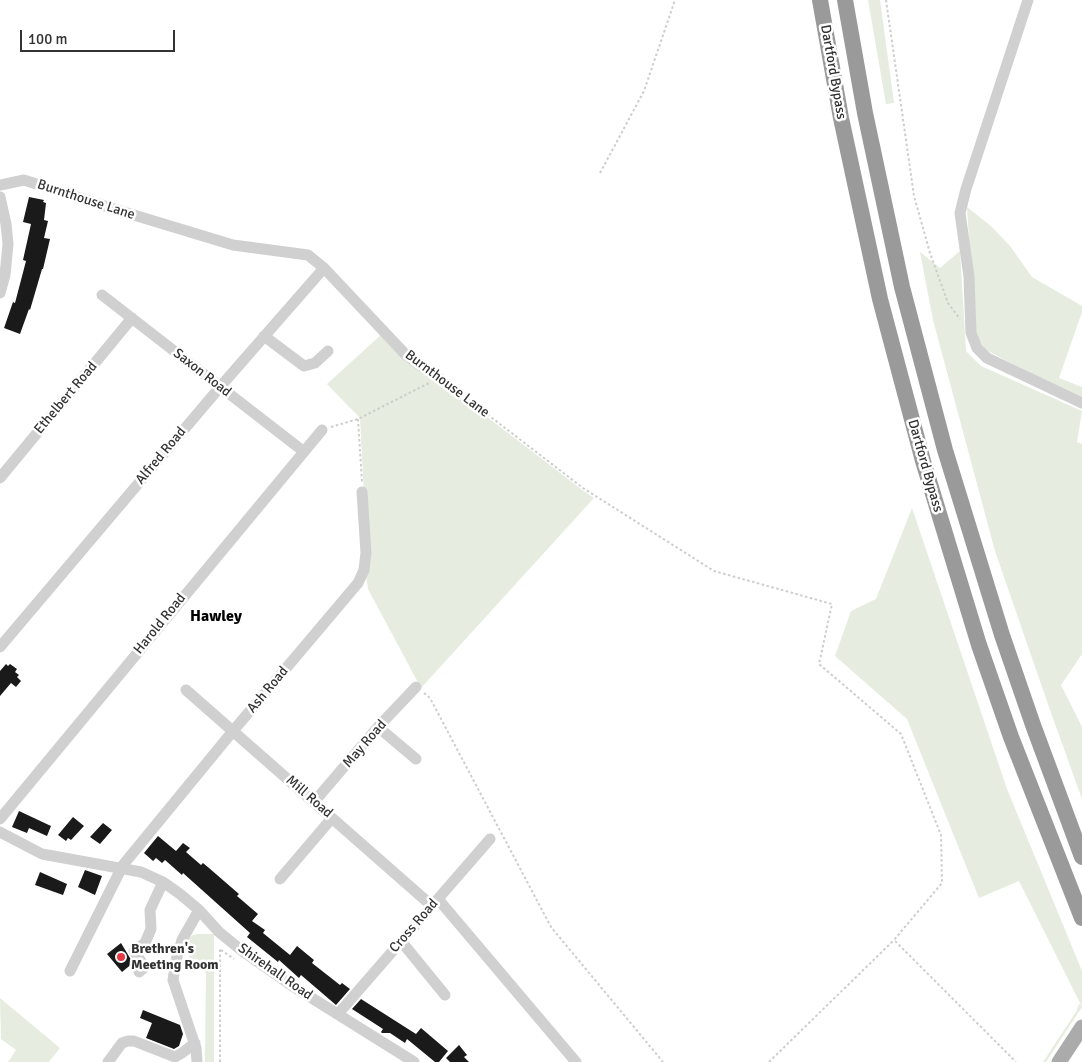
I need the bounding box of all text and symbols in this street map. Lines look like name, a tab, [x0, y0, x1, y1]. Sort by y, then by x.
scale bar	[22, 20, 178, 52]
street label: Dartford Bypass	[816, 23, 850, 121]
text: 100 m	[28, 30, 68, 48]
street label: Burnthouse Lane	[35, 176, 137, 224]
street label: Saxon Road	[170, 345, 234, 401]
street label: Burnthouse Lane	[401, 347, 493, 421]
street label: Ethelbert Road	[31, 358, 101, 438]
street label: Dartford Bypass	[904, 418, 946, 514]
street label: Alfred Road	[132, 424, 190, 488]
street label: Harold Road	[130, 590, 190, 658]
district label: Hawley	[190, 607, 242, 627]
street label: Ash Road	[244, 663, 292, 717]
street label: May Road	[340, 717, 390, 771]
street label: Mill Road	[282, 772, 336, 822]
street label: Cross Road	[386, 896, 442, 956]
street label: Shirehall Road	[235, 940, 315, 1004]
place label: Brethren's Meeting Room	[131, 941, 219, 974]
marker: Brethren's Meeting Room	[115, 951, 127, 963]

